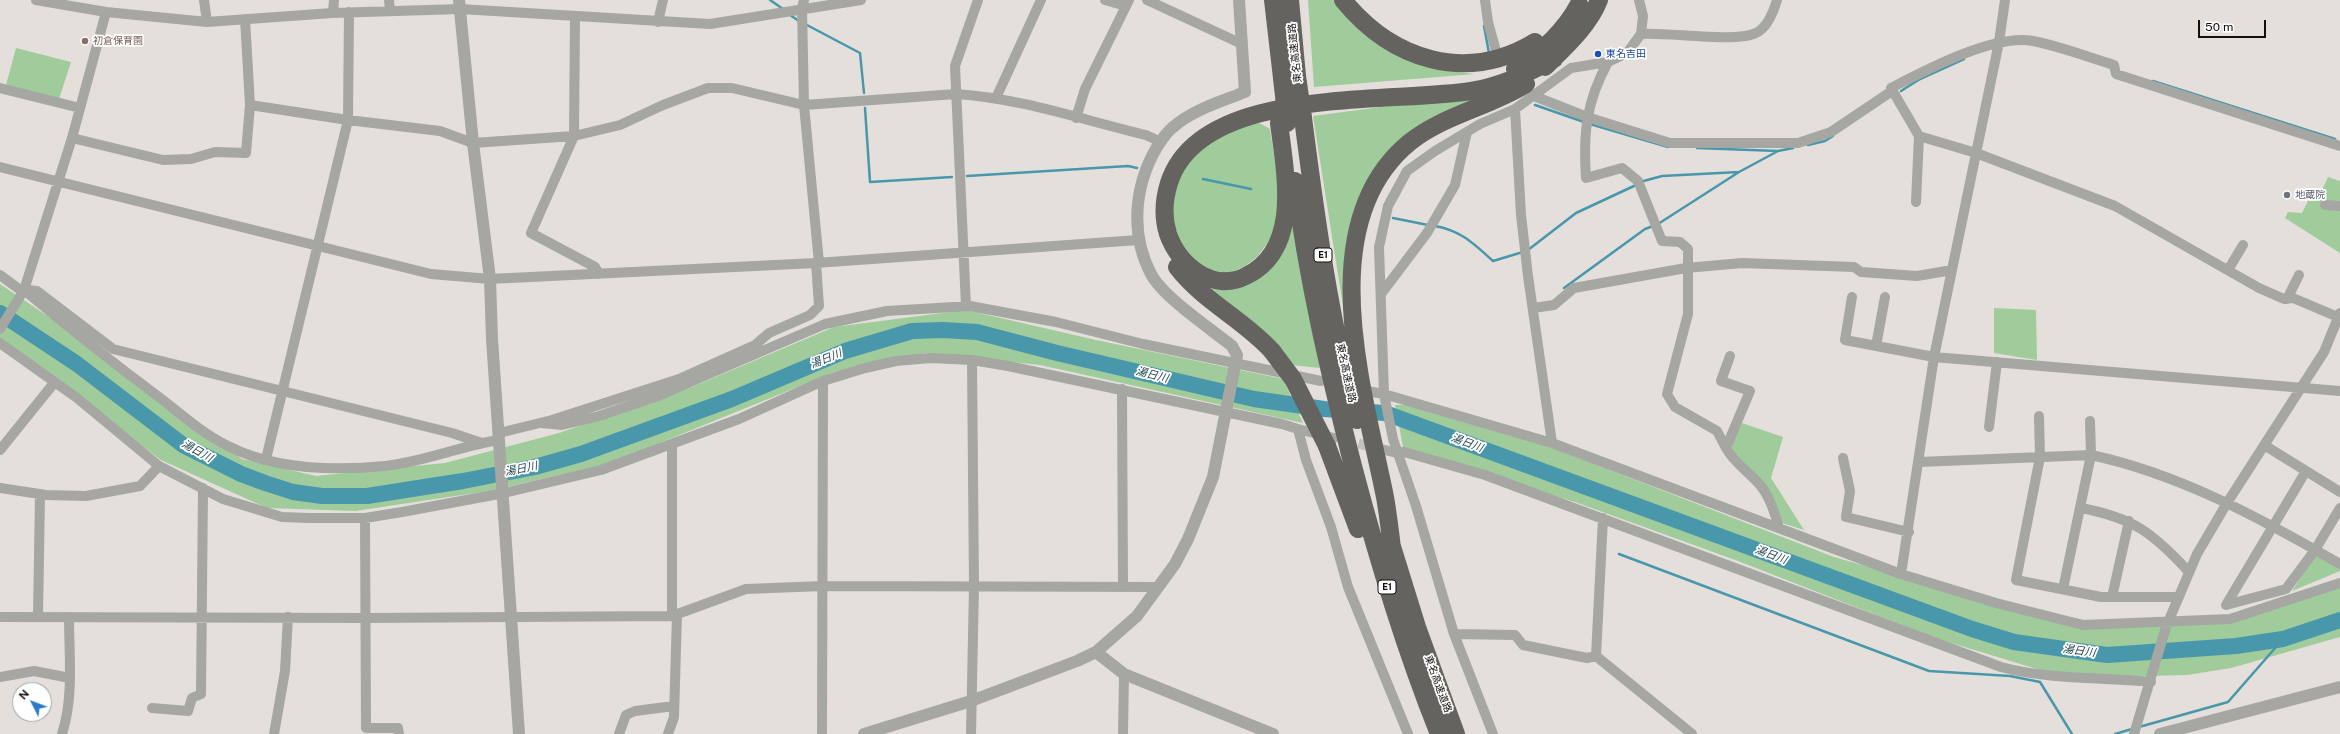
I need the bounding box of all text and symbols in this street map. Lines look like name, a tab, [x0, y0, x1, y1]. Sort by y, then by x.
scale bar	[2200, 12, 2268, 38]
text: 50 m	[2205, 20, 2233, 34]
street label: 東名高速道路	[1286, 23, 1304, 83]
place label: 初倉保育園	[93, 35, 143, 47]
marker: 初倉保育園	[80, 36, 90, 46]
place label: 東名吉田	[1606, 48, 1646, 60]
marker: 東名吉田	[1593, 49, 1603, 59]
place label: 地蔵院	[2295, 189, 2325, 201]
marker: 地蔵院	[2282, 190, 2292, 200]
road number: E1	[1314, 248, 1332, 262]
street label: 東名高速道路	[1334, 342, 1358, 404]
water label: 湯日川	[808, 347, 844, 371]
water label: 湯日川	[1134, 365, 1170, 385]
water label: 湯日川	[1449, 431, 1485, 455]
water label: 湯日川	[179, 437, 215, 465]
water label: 湯日川	[504, 459, 538, 479]
water label: 湯日川	[1753, 543, 1789, 567]
road number: E1	[1378, 580, 1396, 594]
water label: 湯日川	[2062, 642, 2096, 660]
street label: 東名高速道路	[1422, 654, 1454, 714]
north arrow	[12, 682, 52, 722]
text: N	[16, 687, 31, 702]

